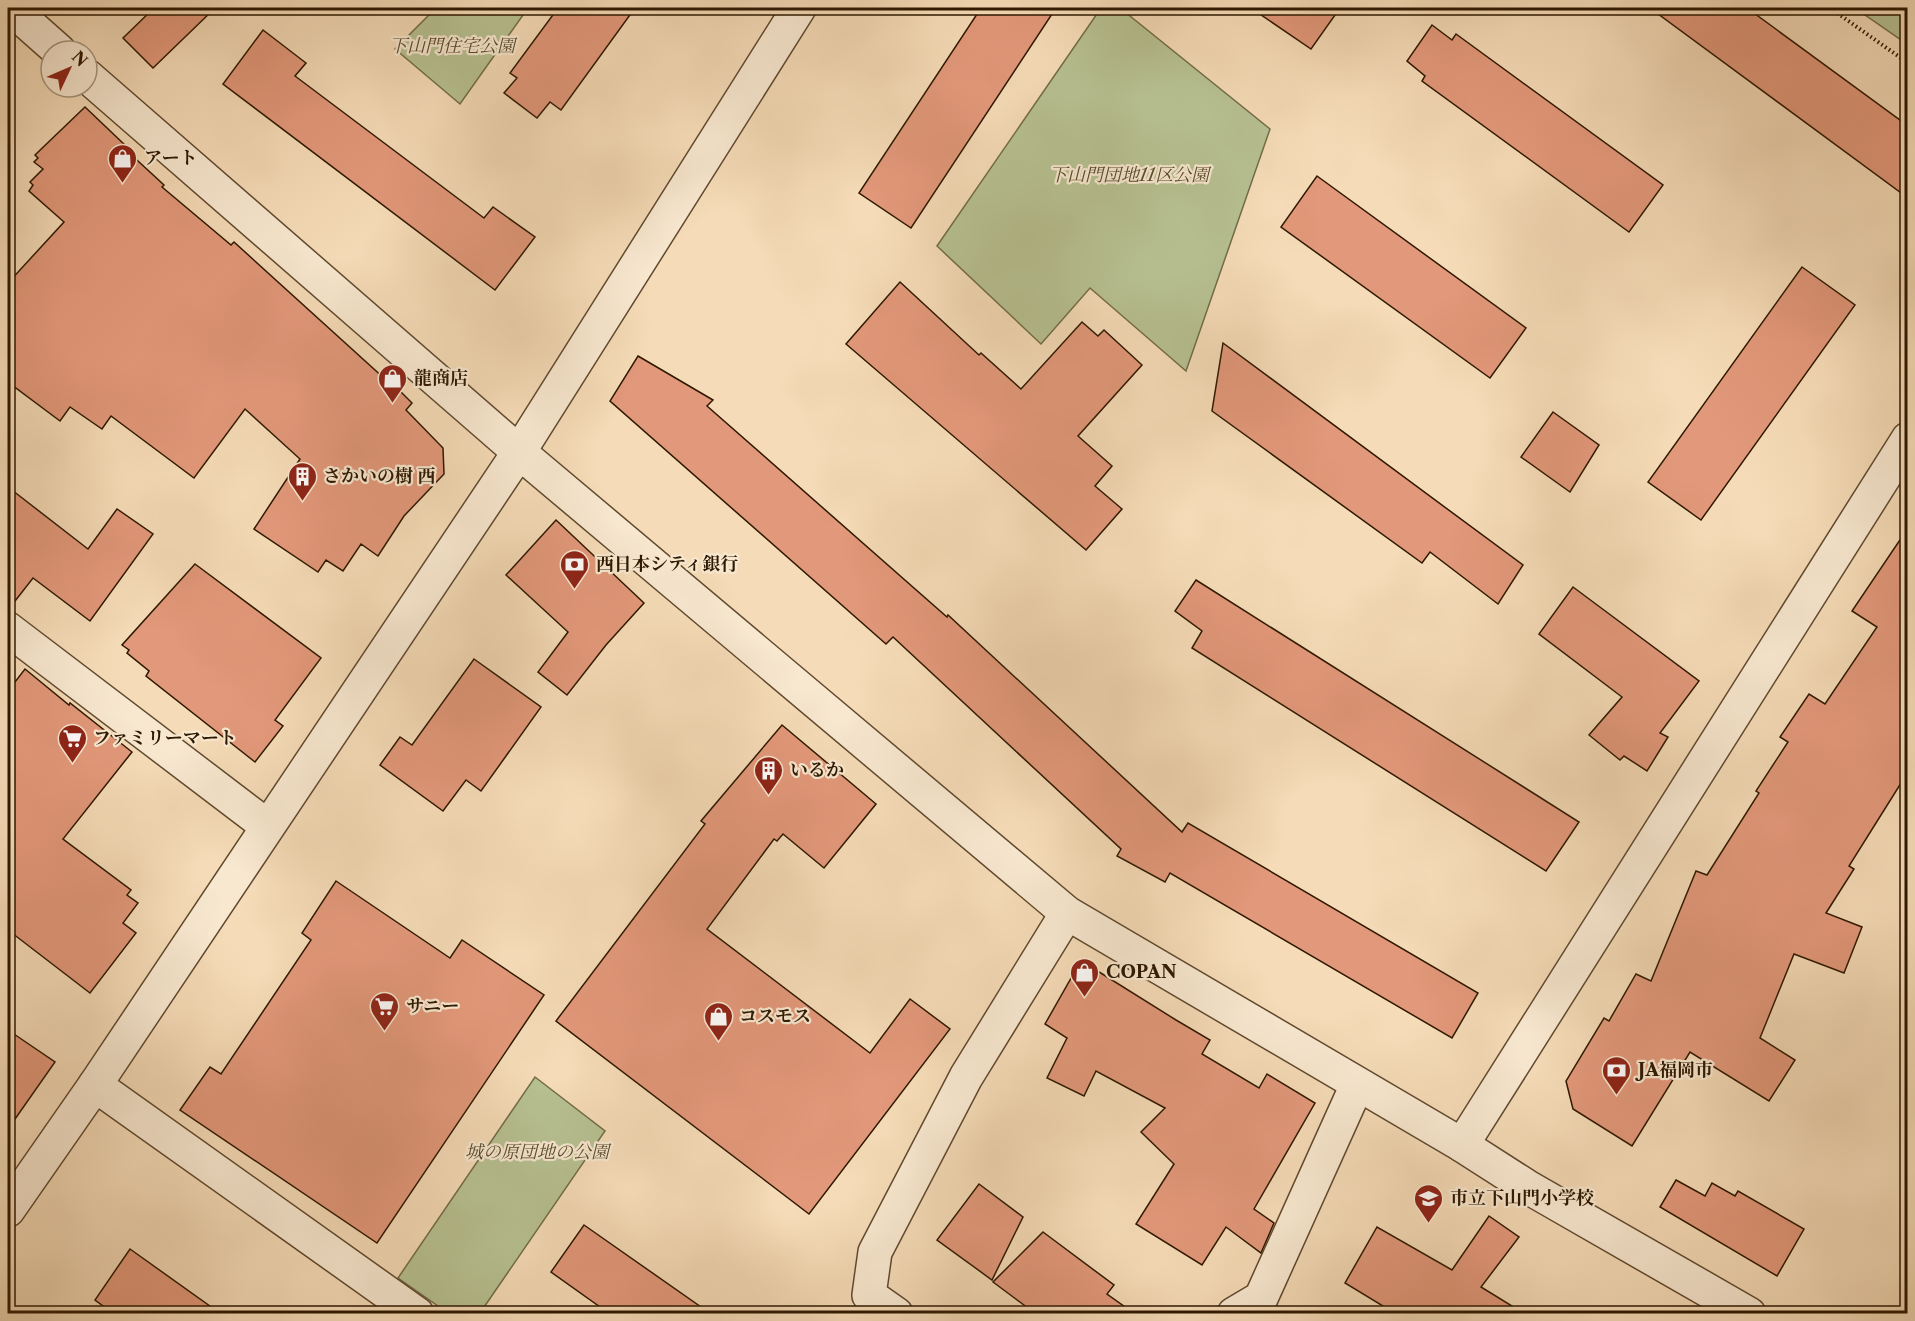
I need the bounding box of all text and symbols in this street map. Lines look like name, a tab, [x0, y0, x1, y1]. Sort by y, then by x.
park label: 下山門住宅公園	[389, 35, 518, 57]
north arrow	[39, 39, 99, 99]
text: N	[68, 47, 92, 71]
shop icon: アート	[107, 142, 139, 184]
place label: アート	[144, 147, 197, 169]
park label: 下山門団地11区公園	[1049, 164, 1212, 186]
shop icon: 龍商店	[377, 362, 409, 404]
place label: 龍商店	[414, 367, 468, 389]
building icon: さかいの樹 西	[286, 460, 318, 502]
place label: さかいの樹 西	[323, 465, 436, 487]
bank icon: 西日本シティ銀行	[559, 548, 591, 590]
place label: 西日本シティ銀行	[596, 553, 739, 575]
supermarket icon: ファミリーマート	[56, 722, 88, 764]
place label: ファミリーマート	[93, 727, 237, 749]
building icon: いるか	[753, 754, 785, 796]
place label: いるか	[790, 759, 844, 781]
shop icon: COPAN	[1069, 956, 1101, 998]
place label: COPAN	[1106, 961, 1177, 983]
supermarket icon: サニー	[369, 990, 401, 1032]
place label: サニー	[406, 995, 459, 1017]
shop icon: コスモス	[702, 1000, 734, 1042]
place label: コスモス	[739, 1005, 811, 1027]
bank icon: JA福岡市	[1601, 1054, 1633, 1096]
place label: JA福岡市	[1635, 1059, 1713, 1081]
park label: 城の原団地の公園	[465, 1141, 612, 1163]
school or university icon: 市立下山門小学校	[1413, 1182, 1445, 1224]
place label: 市立下山門小学校	[1450, 1187, 1594, 1209]

